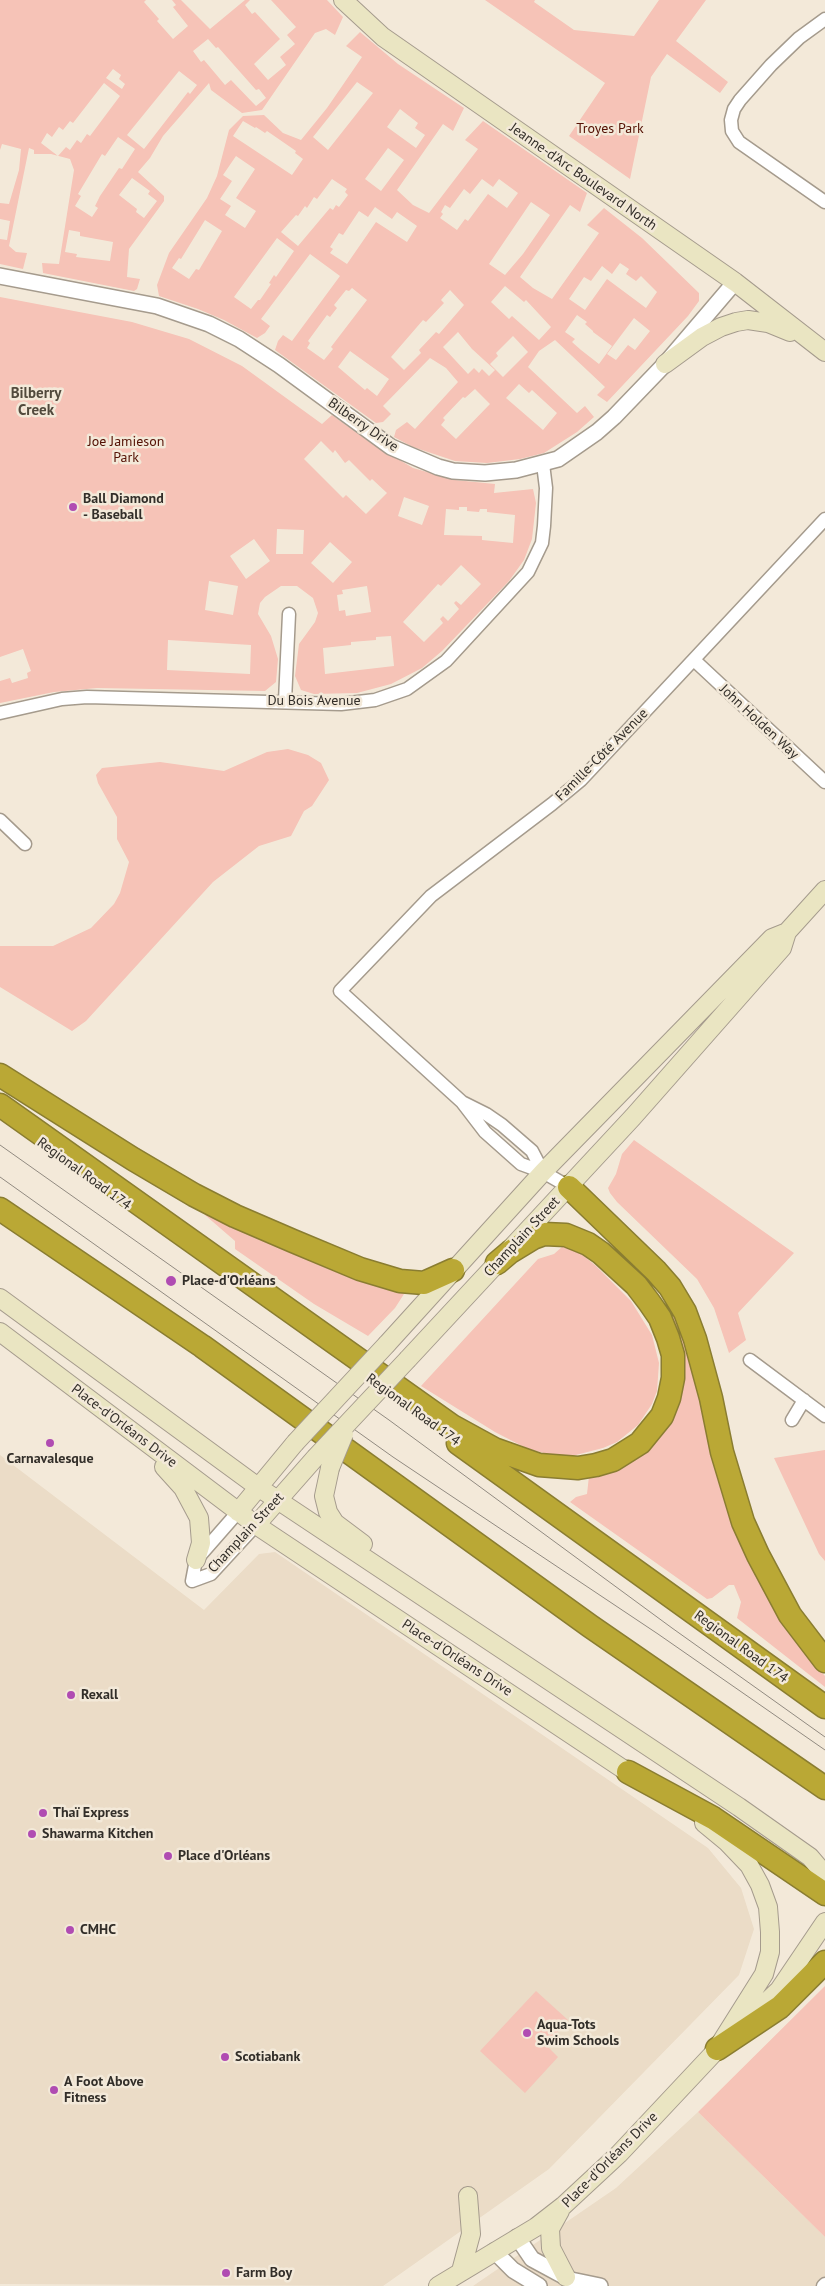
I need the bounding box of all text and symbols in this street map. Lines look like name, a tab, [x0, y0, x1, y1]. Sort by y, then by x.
street label: Jeanne-d'Arc Boulevard North	[506, 120, 660, 234]
park label: Troyes Park	[576, 121, 644, 137]
district label: Bilberry Creek	[11, 385, 61, 420]
street label: Bilberry Drive	[325, 395, 401, 455]
park label: Joe Jamieson Park	[88, 434, 164, 467]
place label: Ball Diamond - Baseball	[83, 491, 164, 524]
marker: Ball Diamond - Baseball	[67, 501, 79, 513]
street label: John Holden Way	[716, 681, 802, 763]
street label: Du Bois Avenue	[267, 693, 361, 709]
street label: Famille-Côté Avenue	[552, 705, 652, 805]
street label: Regional Road 174	[34, 1134, 134, 1214]
street label: Champlain Street	[481, 1193, 563, 1281]
place label: Place-d'Orléans	[182, 1273, 276, 1289]
marker: Place-d'Orléans	[164, 1274, 178, 1288]
street label: Regional Road 174	[363, 1370, 463, 1450]
street label: Place-d'Orléans Drive	[68, 1381, 180, 1471]
marker: Carnavalesque	[44, 1437, 56, 1449]
place label: Carnavalesque	[6, 1451, 94, 1467]
street label: Champlain Street	[205, 1489, 287, 1577]
street label: Regional Road 174	[691, 1607, 791, 1687]
street label: Place-d'Orléans Drive	[399, 1616, 515, 1700]
place label: Rexall	[81, 1687, 118, 1703]
marker: Rexall	[65, 1689, 77, 1701]
place label: Thaï Express	[53, 1805, 129, 1821]
marker: Thaï Express	[37, 1807, 49, 1819]
place label: Shawarma Kitchen	[42, 1826, 153, 1842]
marker: Shawarma Kitchen	[26, 1828, 38, 1840]
place label: Place d'Orléans	[178, 1848, 270, 1864]
marker: Place d'Orléans	[162, 1850, 174, 1862]
place label: CMHC	[80, 1922, 116, 1938]
marker: CMHC	[64, 1924, 76, 1936]
place label: Aqua-Tots Swim Schools	[537, 2017, 619, 2050]
marker: Aqua-Tots Swim Schools	[521, 2027, 533, 2039]
place label: Scotiabank	[235, 2049, 300, 2065]
marker: Scotiabank	[219, 2051, 231, 2063]
place label: A Foot Above Fitness	[64, 2074, 144, 2106]
marker: A Foot Above Fitness	[48, 2084, 60, 2096]
street label: Place-d'Orléans Drive	[559, 2109, 661, 2211]
place label: Farm Boy	[236, 2265, 292, 2281]
marker: Farm Boy	[220, 2267, 232, 2279]

